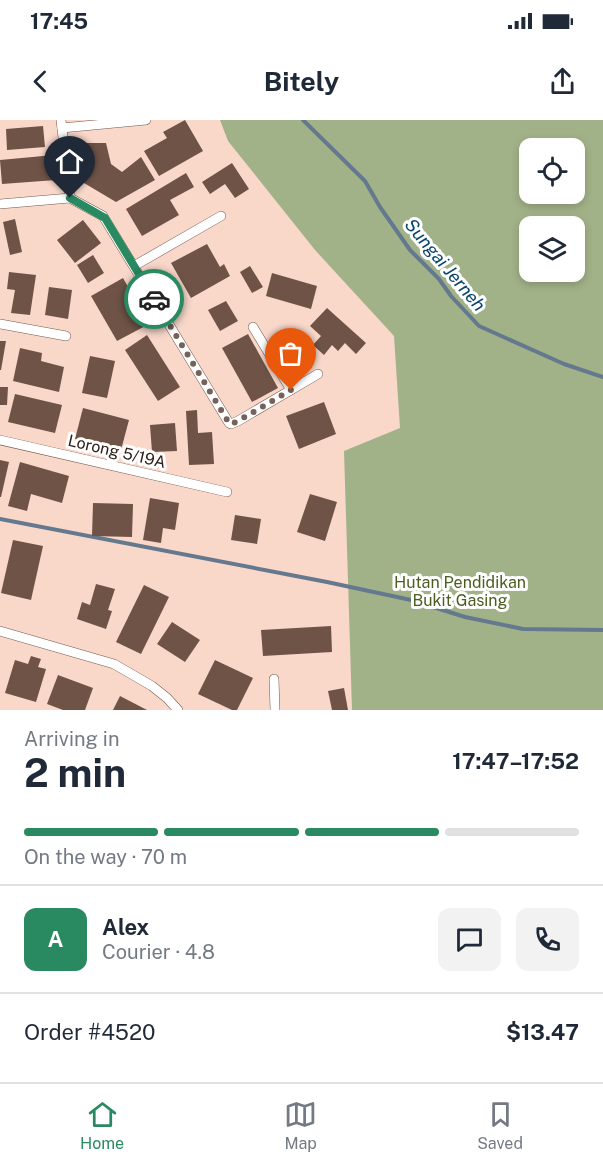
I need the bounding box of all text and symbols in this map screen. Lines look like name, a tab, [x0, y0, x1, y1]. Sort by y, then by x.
text: 17:45	[30, 8, 88, 34]
icon: back	[24, 65, 57, 98]
text: Bitely	[264, 65, 339, 97]
icon: share	[546, 65, 579, 98]
pin	[44, 136, 95, 198]
map controls	[519, 138, 585, 282]
button: locate	[519, 138, 585, 204]
icon: home	[53, 145, 86, 178]
water label: Sungai Jerneh	[401, 214, 490, 315]
button: layers	[519, 216, 585, 282]
courier	[124, 269, 184, 329]
icon: car	[138, 283, 171, 316]
pin	[265, 328, 316, 390]
icon: bag	[274, 337, 307, 370]
street label: Lorong 5/19A	[66, 431, 168, 472]
park label: Hutan Pendidikan Bukit Gasing	[394, 573, 526, 610]
text: Arriving in	[24, 727, 119, 751]
text: 17:47–17:52	[452, 748, 579, 774]
text: 2 min	[24, 750, 126, 796]
text: On the way · 70 m	[24, 845, 187, 869]
button: chat	[438, 908, 501, 971]
button: phone	[516, 908, 579, 971]
text: Alex	[102, 914, 149, 940]
text: A	[48, 926, 63, 952]
text: Courier · 4.8	[102, 940, 215, 964]
text: Order #4520	[24, 1019, 156, 1045]
text: $13.47	[506, 1019, 579, 1045]
tab: Home	[80, 1098, 124, 1153]
tab: Map	[284, 1098, 317, 1153]
tab: Saved	[477, 1098, 523, 1153]

